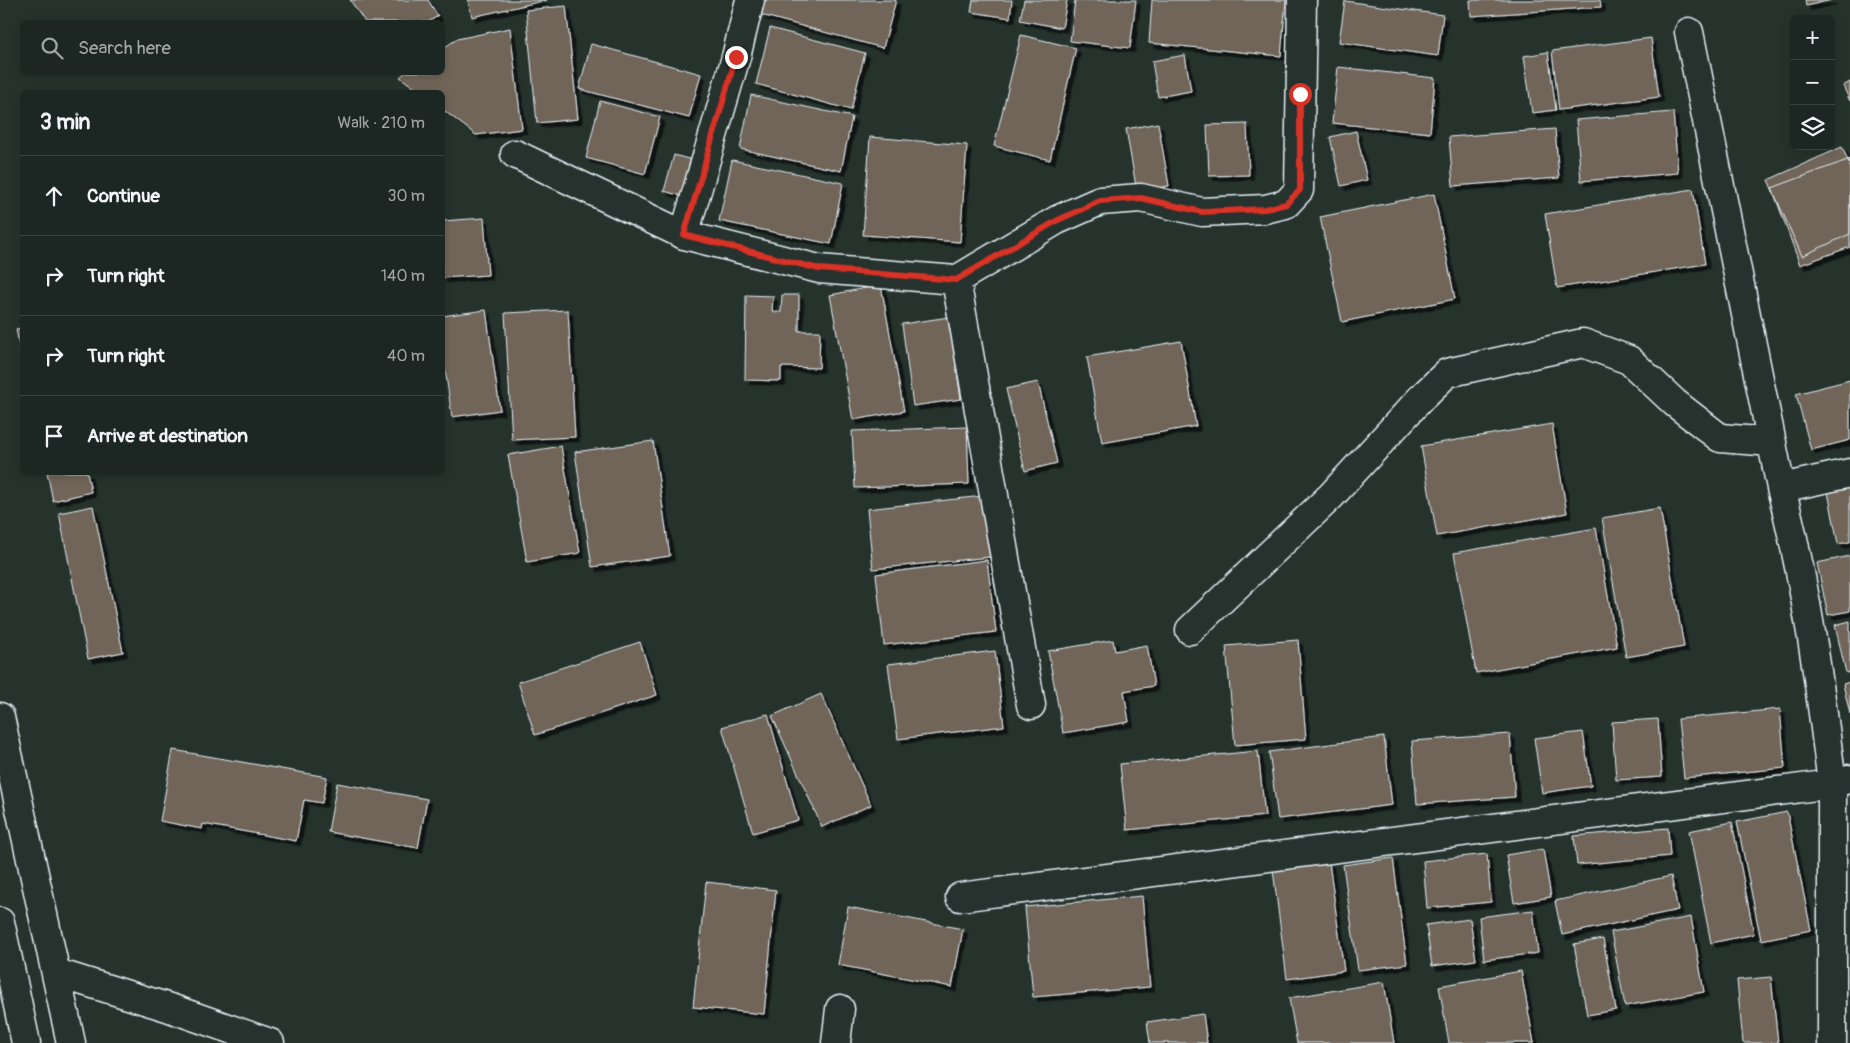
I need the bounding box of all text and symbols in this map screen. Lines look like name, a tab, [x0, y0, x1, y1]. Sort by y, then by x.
map controls	[1790, 15, 1835, 150]
button: +	[1790, 15, 1835, 60]
search box	[20, 20, 445, 75]
icon: search	[38, 34, 66, 62]
text: Search here	[78, 36, 171, 60]
route end	[725, 46, 748, 69]
button: −	[1790, 60, 1835, 105]
route start	[1289, 83, 1312, 106]
button: layers	[1790, 105, 1835, 150]
text: 3 min	[40, 109, 90, 136]
text: Walk · 210 m	[337, 113, 425, 133]
icon: ahead	[40, 182, 68, 210]
text: Continue	[87, 184, 160, 208]
text: 30 m	[387, 186, 425, 206]
icon: right	[40, 262, 68, 290]
text: Turn right	[87, 264, 165, 288]
text: 140 m	[381, 266, 425, 286]
icon: right	[40, 342, 68, 370]
text: Turn right	[87, 344, 165, 368]
text: 40 m	[387, 346, 425, 366]
icon: arrive	[40, 422, 68, 450]
text: Arrive at destination	[87, 424, 248, 448]

